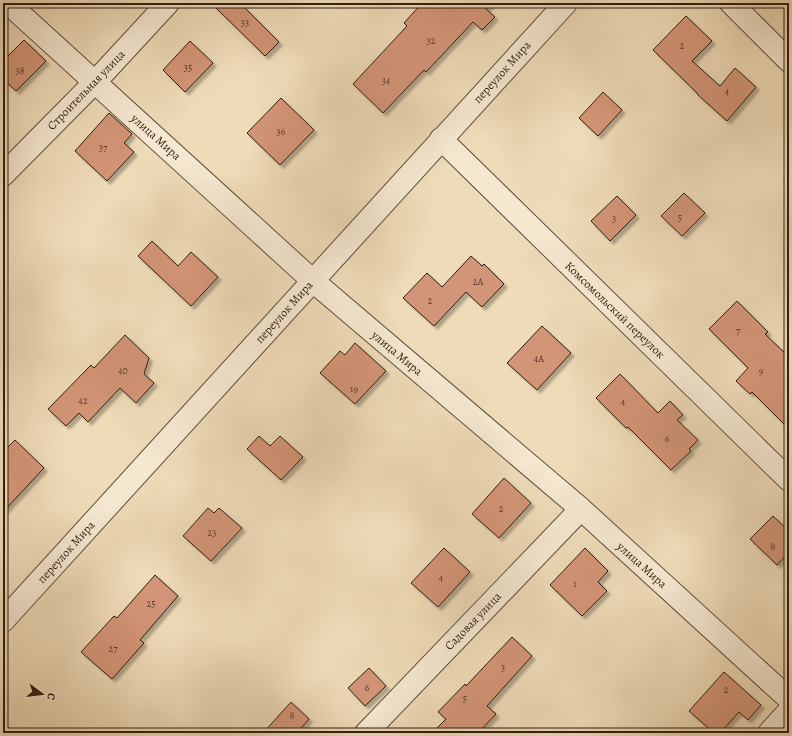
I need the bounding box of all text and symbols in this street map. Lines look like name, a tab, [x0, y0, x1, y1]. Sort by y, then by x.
house number: 33	[241, 16, 249, 29]
house number: 32	[427, 34, 436, 47]
street label: переулок Мира	[470, 37, 535, 107]
house number: 2	[680, 39, 685, 52]
street label: Строительная улица	[44, 46, 129, 134]
house number: 35	[184, 61, 192, 74]
house number: 38	[15, 64, 25, 77]
house number: 34	[382, 74, 391, 87]
house number: 4	[725, 85, 730, 98]
street label: улица Мира	[127, 110, 185, 164]
house number: 36	[277, 125, 286, 138]
house number: 37	[99, 141, 108, 154]
house number: 5	[678, 211, 682, 224]
house number: 3	[612, 212, 616, 225]
street label: Комсомольский переулок	[561, 258, 669, 362]
house number: 2А	[473, 275, 483, 288]
street label: переулок Мира	[252, 277, 317, 347]
house number: 2	[428, 294, 433, 307]
house number: 7	[736, 324, 741, 337]
street label: улица Мира	[367, 326, 426, 379]
house number: 4А	[534, 352, 544, 365]
house number: 40	[118, 364, 128, 377]
house number: 9	[759, 364, 764, 377]
house number: 19	[350, 382, 358, 395]
house number: 42	[78, 394, 88, 407]
house number: 4	[621, 395, 626, 408]
house number: 6	[665, 432, 670, 445]
house number: 2	[499, 502, 504, 515]
street label: переулок Мира	[34, 517, 99, 587]
house number: 23	[208, 526, 216, 539]
street label: улица Мира	[613, 538, 671, 592]
house number: 8	[771, 540, 776, 553]
house number: 4	[439, 571, 444, 584]
house number: 1	[573, 577, 577, 590]
street label: Садовая улица	[441, 588, 505, 654]
house number: 25	[146, 597, 156, 610]
house number: 27	[109, 642, 118, 655]
house number: 3	[501, 661, 505, 674]
north arrow	[22, 674, 62, 714]
house number: 6	[365, 681, 370, 694]
house number: 2	[724, 683, 729, 696]
text: С	[43, 691, 59, 702]
house number: 5	[463, 692, 467, 705]
house number: 8	[290, 709, 295, 722]

